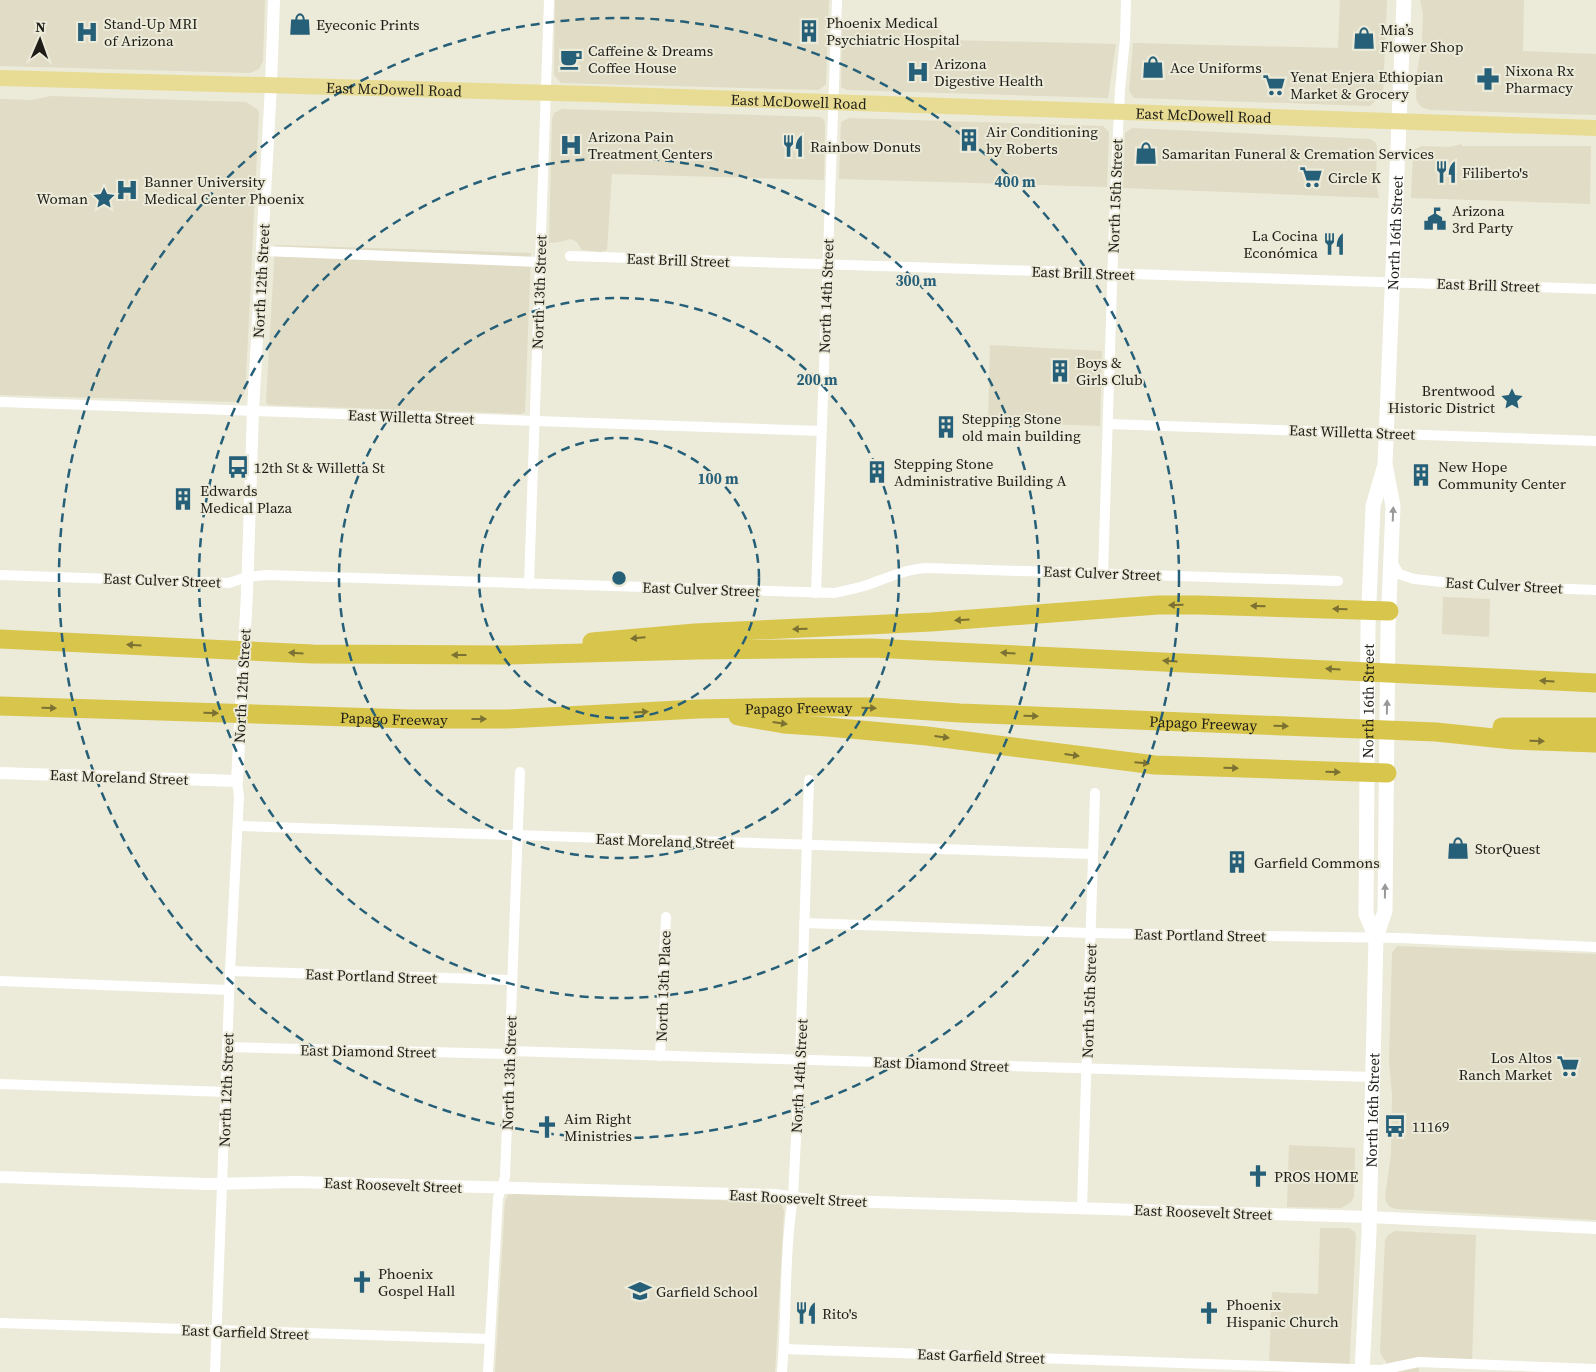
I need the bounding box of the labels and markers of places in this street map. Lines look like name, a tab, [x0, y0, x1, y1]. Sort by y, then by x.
shop icon: Eyeconic Prints	[287, 11, 313, 37]
place label: Phoenix Medical Psychiatric Hospital	[826, 12, 960, 50]
place label: Stand-Up MRI of Arizona	[104, 13, 198, 51]
place label: Eyeconic Prints	[316, 14, 420, 35]
building icon: Phoenix Medical Psychiatric Hospital	[796, 18, 822, 44]
hospital icon: Stand-Up MRI of Arizona	[74, 19, 100, 45]
place label: Mia’s Flower Shop	[1380, 19, 1464, 57]
shop icon: Mia’s Flower Shop	[1351, 25, 1377, 51]
place label: Caffeine & Dreams Coffee House	[588, 40, 713, 78]
cafe icon: Caffeine & Dreams Coffee House	[558, 46, 584, 72]
place label: Arizona Digestive Health	[934, 53, 1043, 91]
shop icon: Ace Uniforms	[1140, 54, 1166, 80]
place label: Ace Uniforms	[1170, 57, 1262, 78]
hospital icon: Arizona Digestive Health	[905, 59, 931, 85]
place label: Nixona Rx Pharmacy	[1505, 60, 1574, 98]
place label: Yenat Enjera Ethiopian Market & Grocery	[1290, 66, 1444, 104]
pharmacy icon: Nixona Rx Pharmacy	[1475, 66, 1501, 92]
supermarket icon: Yenat Enjera Ethiopian Market & Grocery	[1261, 72, 1287, 98]
place label: Air Conditioning by Roberts	[986, 121, 1098, 159]
place label: Arizona Pain Treatment Centers	[588, 126, 713, 164]
building icon: Air Conditioning by Roberts	[956, 127, 982, 153]
hospital icon: Arizona Pain Treatment Centers	[558, 132, 584, 158]
restaurant icon: Rainbow Donuts	[780, 133, 806, 159]
place label: Rainbow Donuts	[810, 136, 921, 157]
shop icon: Samaritan Funeral & Cremation Services	[1133, 140, 1159, 166]
place label: Samaritan Funeral & Cremation Services	[1162, 143, 1434, 164]
restaurant icon: Filiberto's	[1433, 159, 1459, 185]
place label: Filiberto's	[1462, 162, 1528, 183]
supermarket icon: Circle K	[1298, 164, 1324, 190]
place label: Circle K	[1328, 167, 1381, 188]
place label: Banner University Medical Center Phoenix	[144, 171, 305, 209]
hospital icon: Banner University Medical Center Phoenix	[114, 177, 140, 203]
place icon: Woman	[91, 185, 117, 211]
place label: Woman	[36, 188, 88, 209]
place label: Arizona 3rd Party	[1452, 200, 1514, 238]
public building icon: Arizona 3rd Party	[1422, 206, 1448, 232]
place label: La Cocina Económica	[1243, 225, 1318, 263]
restaurant icon: La Cocina Económica	[1321, 231, 1347, 257]
place label: Boys & Girls Club	[1076, 352, 1143, 390]
building icon: Boys & Girls Club	[1047, 358, 1073, 384]
place label: Brentwood Historic District	[1388, 380, 1495, 418]
place icon: Brentwood Historic District	[1499, 386, 1525, 412]
place label: Stepping Stone old main building	[962, 408, 1081, 446]
building icon: Stepping Stone old main building	[933, 414, 959, 440]
place label: Stepping Stone Administrative Building A	[894, 453, 1067, 491]
bus stop icon: 12th St & Willetta St	[225, 454, 251, 480]
place label: New Hope Community Center	[1438, 456, 1567, 494]
place label: 12th St & Willetta St	[254, 457, 385, 478]
building icon: Stepping Stone Administrative Building A	[864, 459, 890, 485]
building icon: New Hope Community Center	[1408, 462, 1434, 488]
place label: Edwards Medical Plaza	[200, 480, 292, 518]
building icon: Edwards Medical Plaza	[170, 486, 196, 512]
centre of rings	[610, 569, 628, 587]
shop icon: StorQuest	[1445, 835, 1471, 861]
place label: StorQuest	[1475, 838, 1540, 859]
building icon: Garfield Commons	[1224, 849, 1250, 875]
place label: Garfield Commons	[1254, 852, 1380, 873]
place label: Los Altos Ranch Market	[1459, 1047, 1552, 1085]
supermarket icon: Los Altos Ranch Market	[1555, 1053, 1581, 1079]
place label: Aim Right Ministries	[564, 1108, 632, 1146]
bus stop icon: 11169	[1382, 1113, 1408, 1139]
church icon: Aim Right Ministries	[534, 1114, 560, 1140]
place label: 11169	[1412, 1116, 1450, 1137]
church icon: PROS HOME	[1245, 1163, 1271, 1189]
place label: PROS HOME	[1274, 1166, 1358, 1187]
place label: Phoenix Gospel Hall	[378, 1263, 456, 1301]
church icon: Phoenix Gospel Hall	[349, 1269, 375, 1295]
school or university icon: Garfield School	[627, 1278, 653, 1304]
place label: Garfield School	[656, 1281, 758, 1302]
place label: Phoenix Hispanic Church	[1226, 1294, 1339, 1332]
restaurant icon: Rito's	[793, 1300, 819, 1326]
church icon: Phoenix Hispanic Church	[1196, 1300, 1222, 1326]
place label: Rito's	[822, 1303, 858, 1324]

